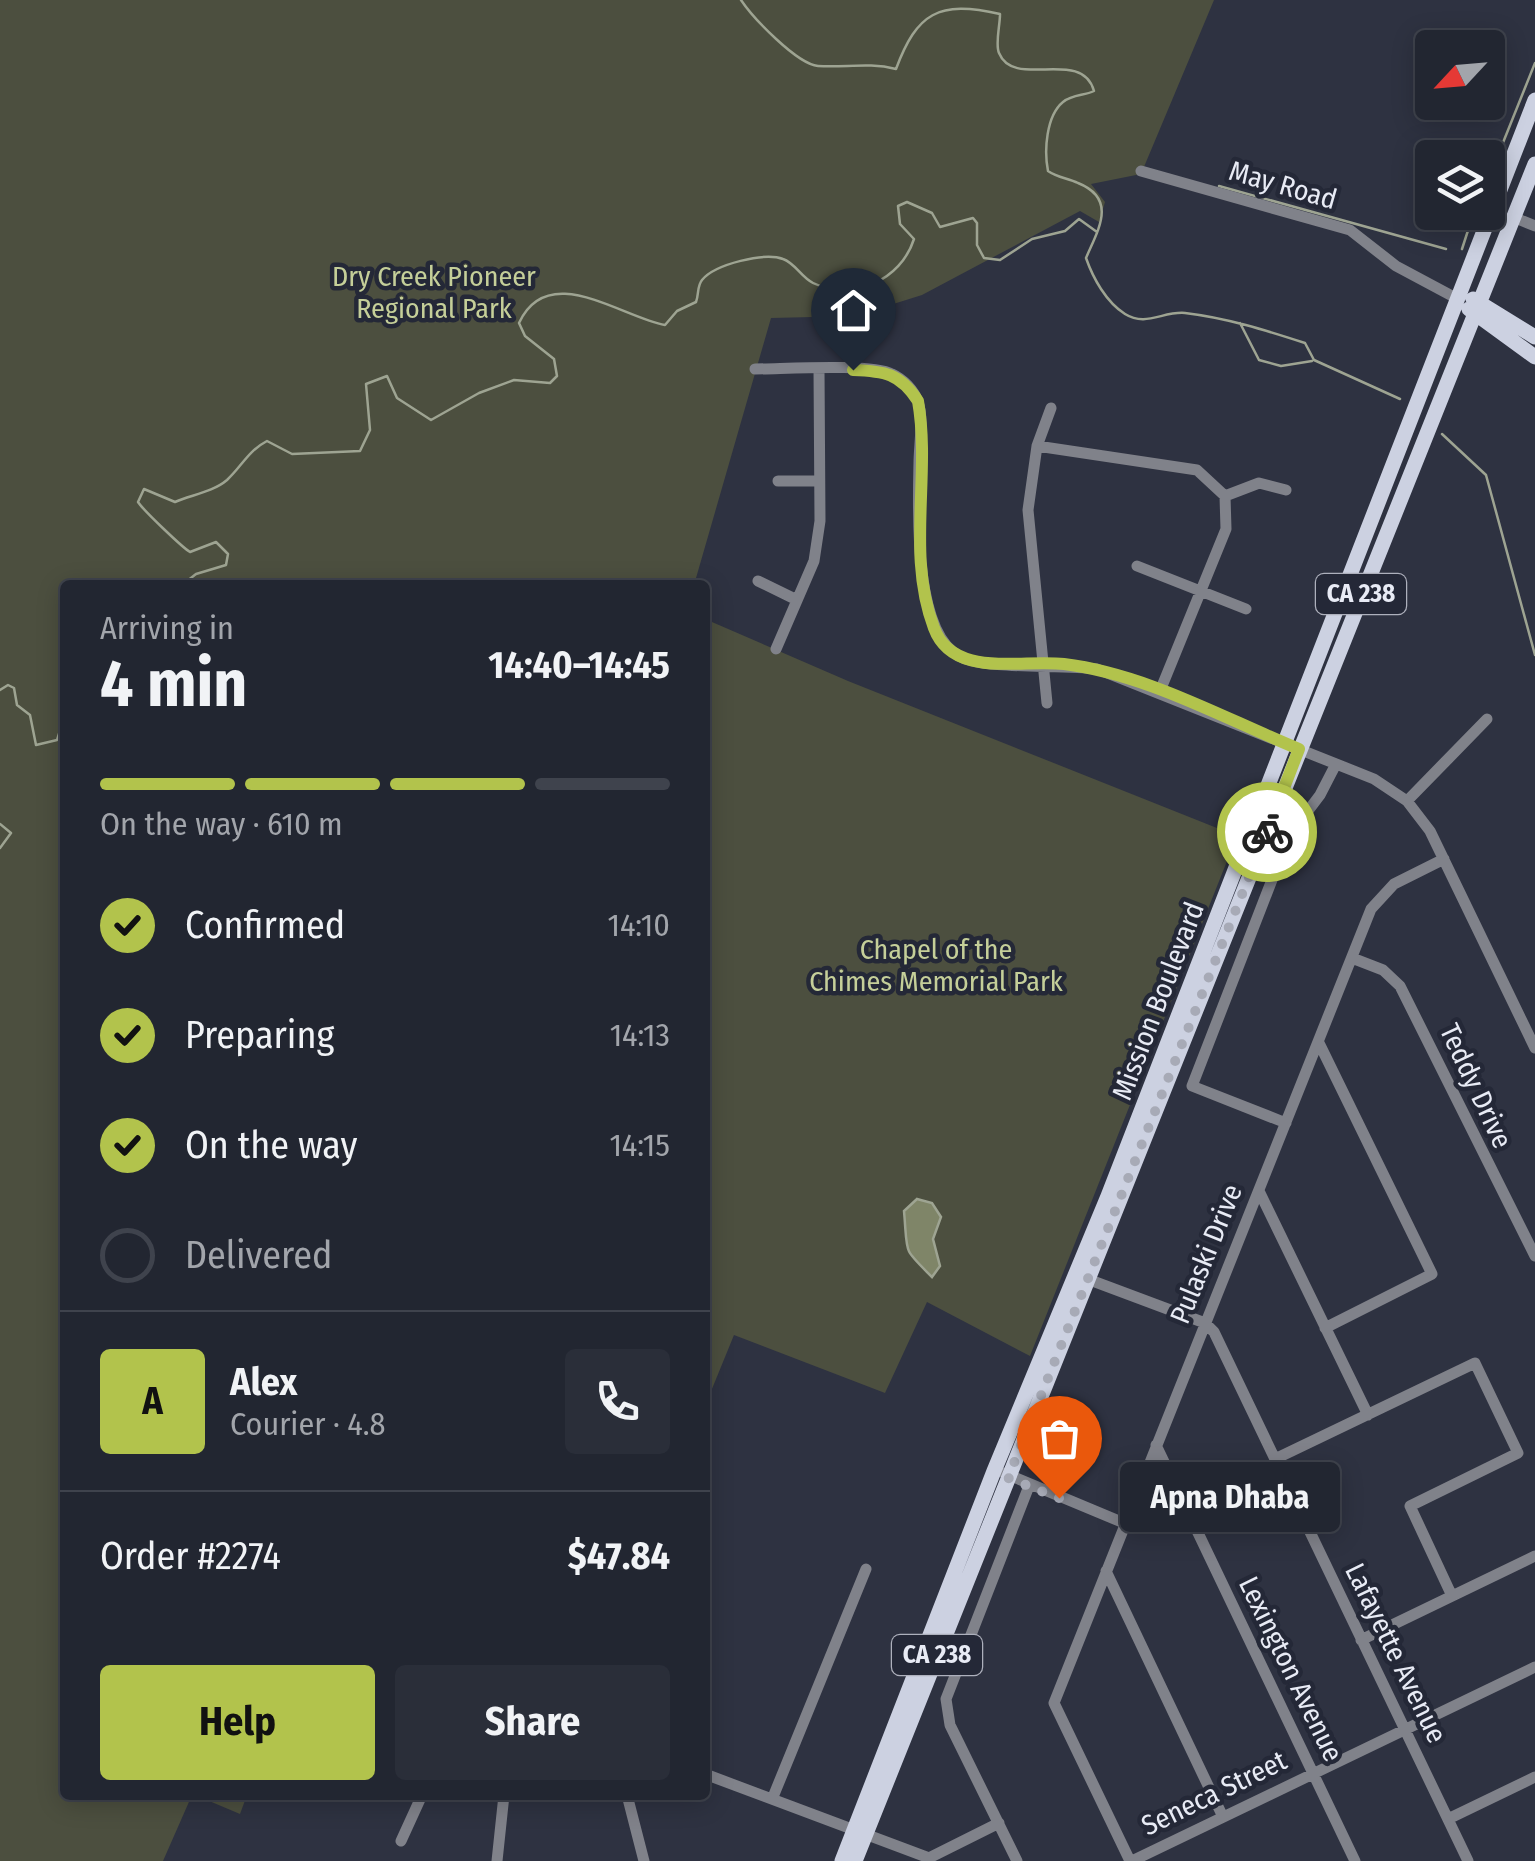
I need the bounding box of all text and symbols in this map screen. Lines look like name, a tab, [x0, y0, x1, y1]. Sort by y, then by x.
north arrow	[1415, 30, 1505, 120]
map controls	[1415, 30, 1505, 230]
button: layers	[1415, 140, 1505, 230]
street label: May Road	[1225, 154, 1341, 216]
park label: Dry Creek Pioneer Regional Park	[332, 260, 536, 325]
pin	[811, 268, 896, 371]
icon: home	[826, 283, 881, 338]
road number: CA 238	[1316, 574, 1406, 614]
text: Arriving in	[100, 609, 234, 647]
text: 14:40–14:45	[488, 642, 670, 688]
text: 4 min	[100, 645, 247, 723]
courier	[1217, 782, 1317, 882]
text: On the way · 610 m	[100, 805, 343, 843]
icon: bike	[1240, 805, 1295, 860]
street label: Mission Boulevard	[1105, 897, 1211, 1105]
icon: check	[100, 898, 155, 953]
text: Confirmed	[185, 902, 345, 948]
text: 14:10	[607, 906, 670, 944]
park label: Chapel of the Chimes Memorial Park	[809, 933, 1064, 998]
icon: check	[100, 1008, 155, 1063]
text: Preparing	[185, 1012, 334, 1058]
text: 14:13	[610, 1016, 670, 1054]
street label: Teddy Drive	[1433, 1018, 1519, 1154]
icon: check	[100, 1118, 155, 1173]
text: On the way	[185, 1122, 357, 1168]
text: 14:15	[609, 1126, 670, 1164]
street label: Pulaski Drive	[1163, 1180, 1249, 1328]
text: Delivered	[185, 1232, 332, 1278]
button: phone	[565, 1349, 670, 1454]
text: Alex	[230, 1359, 297, 1405]
text: A	[142, 1378, 163, 1424]
pin	[1017, 1396, 1102, 1499]
text: Courier · 4.8	[230, 1405, 386, 1443]
icon: bag	[1032, 1411, 1087, 1466]
callout: Apna Dhaba	[1119, 1463, 1339, 1533]
text: Apna Dhaba	[1151, 1478, 1309, 1516]
text: Order #2274	[100, 1533, 281, 1579]
text: $47.84	[568, 1533, 670, 1579]
street label: Lafayette Avenue	[1338, 1558, 1454, 1748]
street label: Lexington Avenue	[1232, 1571, 1350, 1767]
road number: CA 238	[892, 1635, 982, 1675]
button: Help	[100, 1665, 375, 1780]
button: Share	[395, 1665, 670, 1780]
street label: Seneca Street	[1136, 1743, 1293, 1842]

